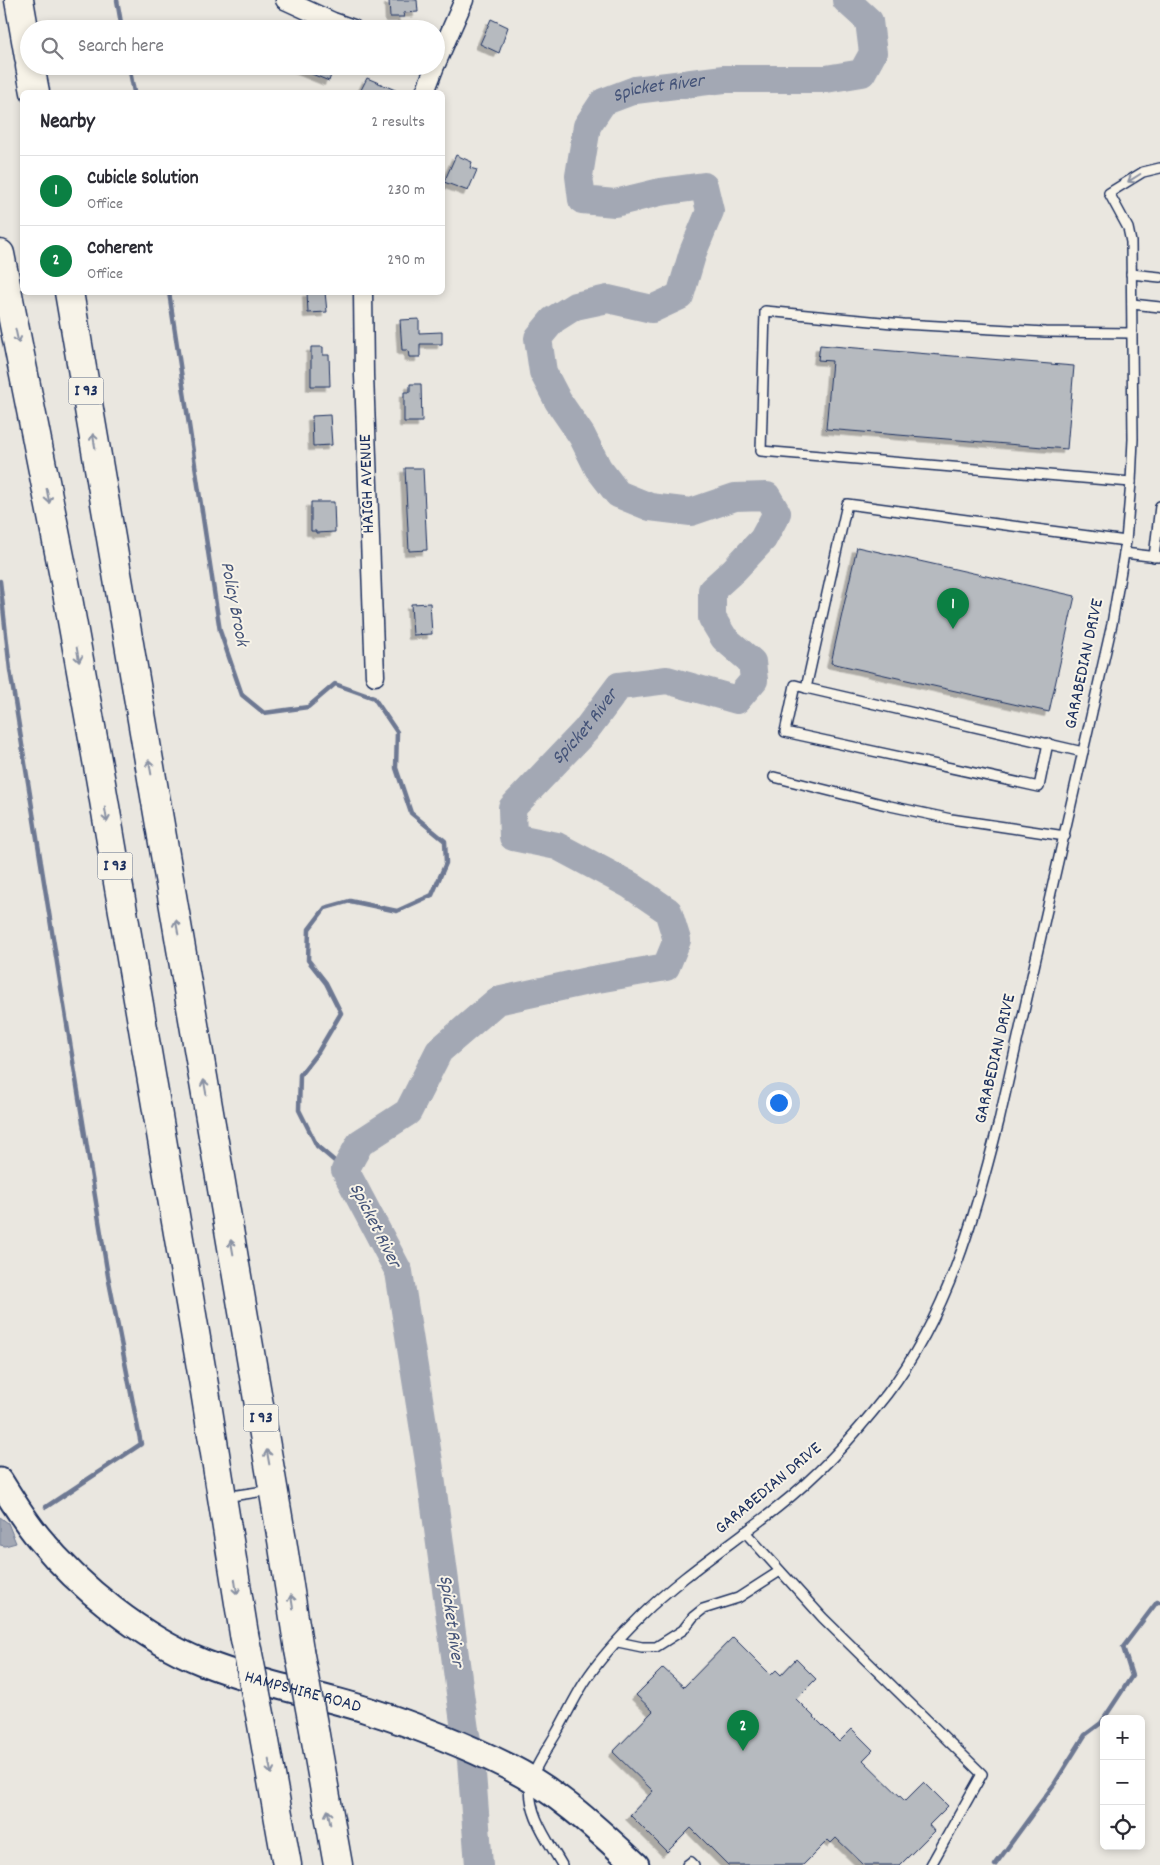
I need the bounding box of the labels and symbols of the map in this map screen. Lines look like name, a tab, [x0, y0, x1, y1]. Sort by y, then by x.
water label: Spicket River	[609, 68, 707, 111]
one-way arrow	[1127, 174, 1141, 184]
one-way arrow	[13, 328, 22, 344]
road number: I 93	[68, 378, 104, 404]
one-way arrow	[89, 433, 99, 449]
street label: HAIGH AVENUE	[354, 434, 382, 534]
one-way arrow	[44, 487, 54, 503]
water label: Policy Brook	[212, 559, 255, 651]
pin: 1	[937, 588, 969, 629]
street label: GARABEDIAN DRIVE	[1059, 597, 1111, 731]
one-way arrow	[74, 647, 84, 663]
water label: Spicket River	[546, 682, 627, 771]
one-way arrow	[144, 759, 154, 775]
one-way arrow	[102, 807, 112, 823]
road number: I 93	[98, 852, 132, 879]
one-way arrow	[172, 919, 182, 935]
street label: GARABEDIAN DRIVE	[969, 992, 1023, 1126]
one-way arrow	[199, 1080, 209, 1096]
your location	[766, 1090, 792, 1116]
water label: Spicket River	[341, 1179, 408, 1275]
one-way arrow	[226, 1240, 236, 1256]
road number: I 93	[244, 1405, 278, 1432]
street label: GARABEDIAN DRIVE	[710, 1437, 828, 1541]
one-way arrow	[262, 1450, 272, 1466]
water label: Spicket River	[430, 1574, 470, 1670]
one-way arrow	[231, 1578, 241, 1594]
one-way arrow	[286, 1594, 296, 1610]
street label: HAMPSHIRE ROAD	[241, 1665, 364, 1720]
pin: 2	[727, 1710, 759, 1751]
one-way arrow	[265, 1759, 275, 1775]
one-way arrow	[324, 1809, 334, 1825]

